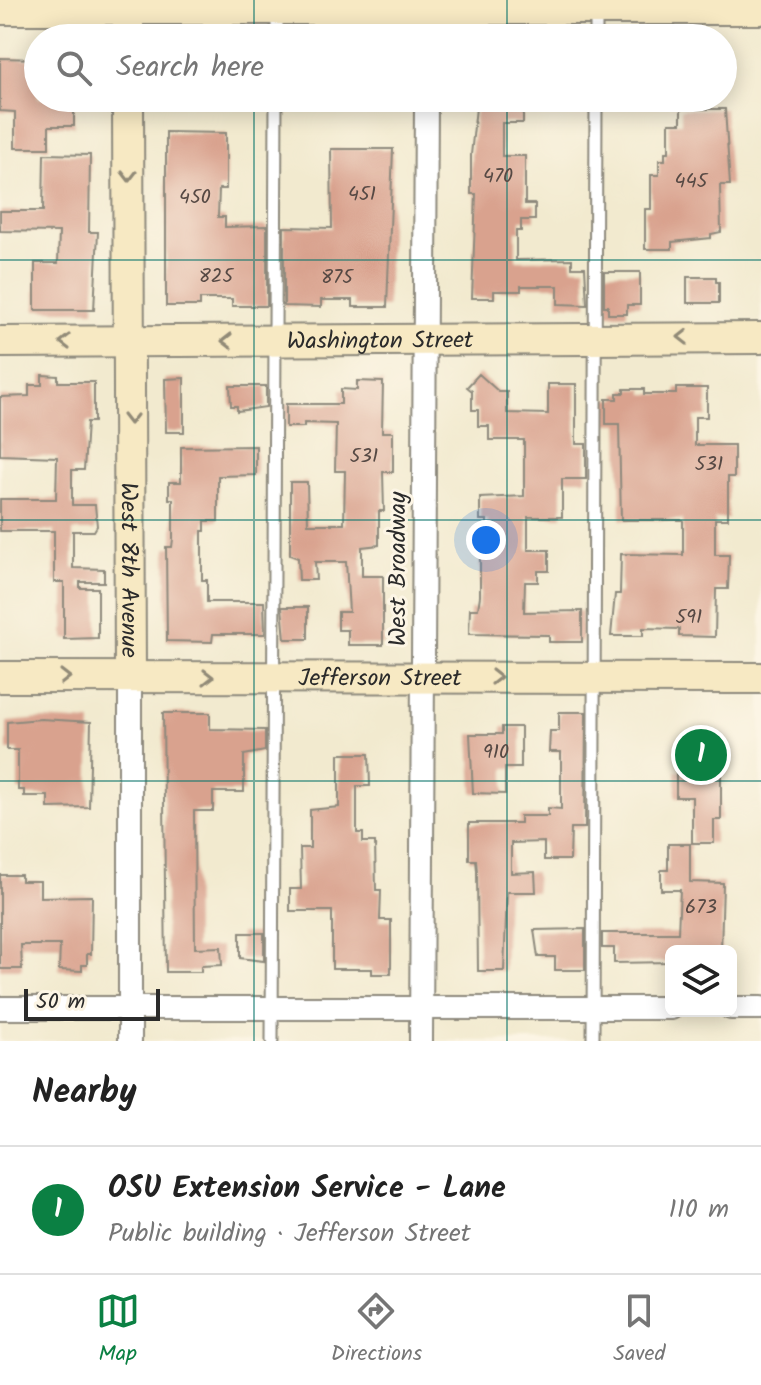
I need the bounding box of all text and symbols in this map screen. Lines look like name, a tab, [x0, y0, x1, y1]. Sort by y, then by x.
search box	[24, 24, 737, 112]
text: Search here	[116, 44, 264, 92]
icon: search	[52, 46, 96, 90]
house number: 470	[483, 161, 513, 193]
house number: 445	[675, 166, 709, 198]
one-way arrow	[120, 170, 138, 183]
house number: 451	[348, 179, 376, 211]
house number: 450	[179, 182, 211, 214]
house number: 825	[199, 261, 234, 293]
house number: 875	[321, 262, 354, 294]
street label: Washington Street	[287, 322, 474, 361]
one-way arrow	[676, 328, 689, 346]
one-way arrow	[220, 332, 233, 350]
one-way arrow	[58, 333, 71, 351]
one-way arrow	[121, 413, 139, 426]
house number: 531	[350, 441, 378, 473]
house number: 531	[695, 449, 723, 481]
street label: West 8th Avenue	[108, 482, 148, 658]
street label: West Broadway	[379, 491, 418, 646]
your location	[466, 520, 506, 560]
house number: 591	[676, 602, 702, 634]
street label: Jefferson Street	[298, 659, 462, 699]
one-way arrow	[59, 668, 72, 686]
one-way arrow	[202, 668, 215, 686]
one-way arrow	[490, 668, 503, 686]
pin: 1	[675, 725, 727, 785]
house number: 910	[483, 737, 509, 769]
house number: 673	[685, 892, 717, 924]
map controls	[665, 945, 737, 1017]
button: layers	[665, 945, 737, 1017]
scale bar	[24, 985, 160, 1021]
text: 50 m	[36, 985, 85, 1020]
text: Nearby	[32, 1066, 137, 1120]
text: OSU Extension Service - Lane	[108, 1165, 506, 1213]
text: 1	[54, 1189, 62, 1231]
text: 110 m	[669, 1189, 729, 1231]
text: Public building · Jefferson Street	[108, 1213, 471, 1255]
tab: Map	[96, 1289, 140, 1372]
tab: Directions	[331, 1289, 422, 1372]
tab: Saved	[613, 1289, 665, 1372]

